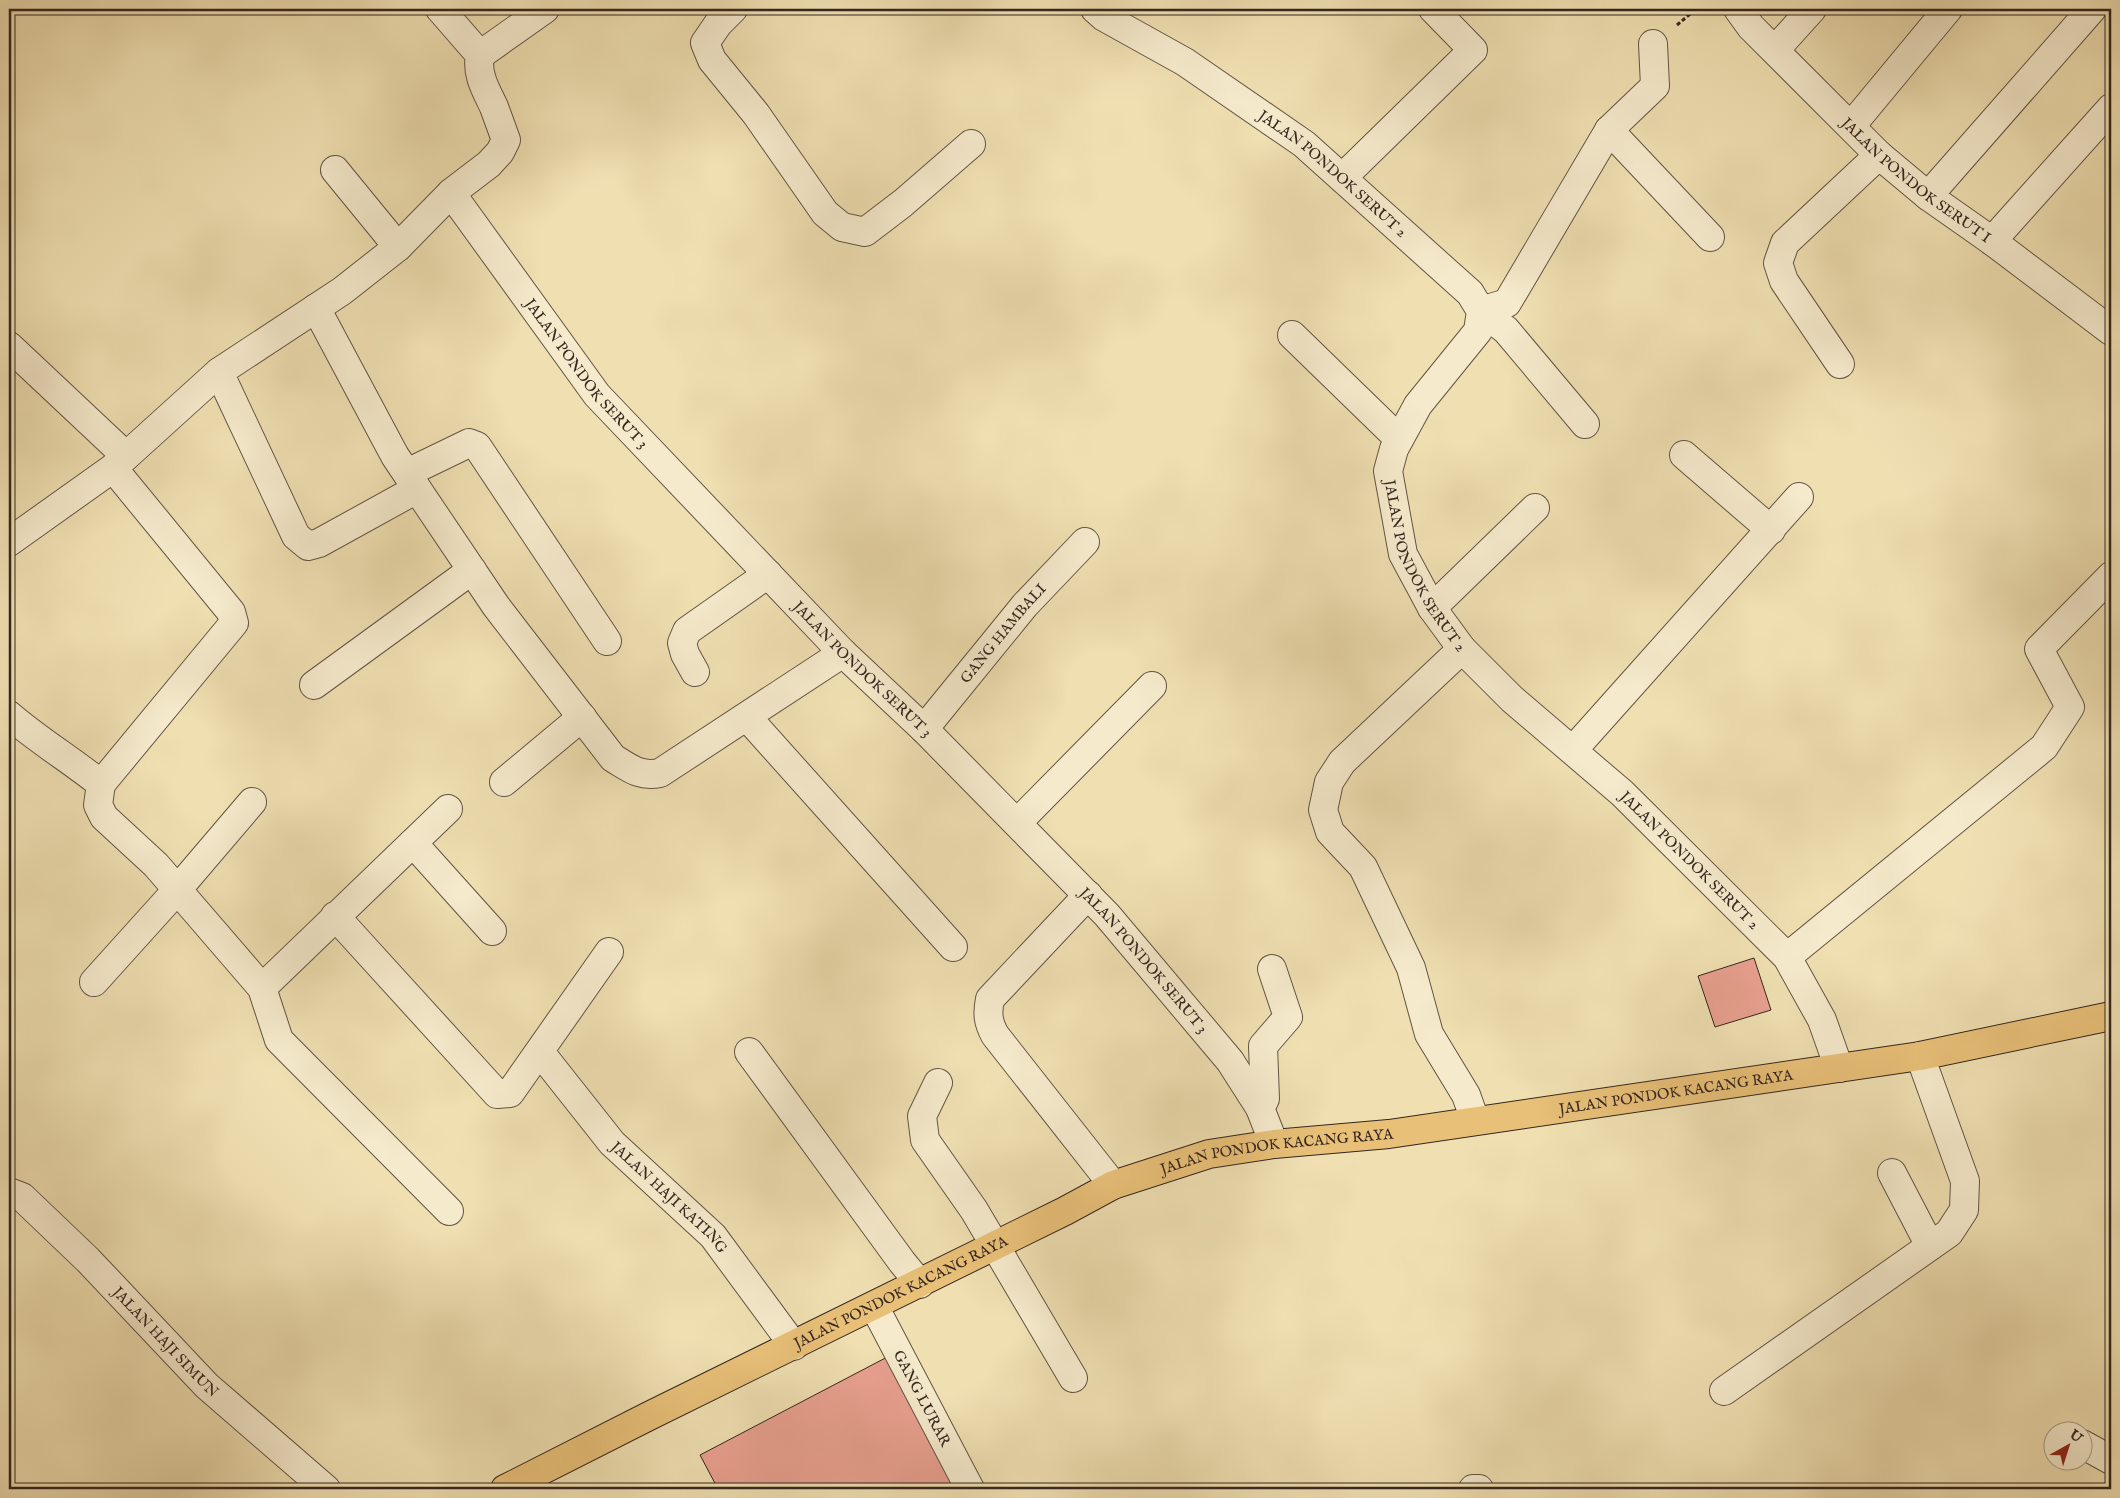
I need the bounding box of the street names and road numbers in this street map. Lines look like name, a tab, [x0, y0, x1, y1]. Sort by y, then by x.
street label: JALAN PONDOK SERUT 2	[1253, 105, 1411, 241]
street label: JALAN PONDOK SERUT I	[1836, 112, 1995, 247]
street label: JALAN PONDOK SERUT 3	[520, 293, 652, 452]
street label: JALAN PONDOK SERUT 2	[1380, 476, 1470, 655]
street label: GANG HAMBALI	[956, 579, 1050, 687]
street label: JALAN PONDOK SERUT 3	[788, 596, 936, 741]
street label: JALAN PONDOK SERUT 2	[1615, 786, 1763, 933]
street label: JALAN PONDOK SERUT 3	[1074, 882, 1212, 1037]
street label: JALAN PONDOK KACANG RAYA	[1556, 1065, 1795, 1119]
street label: JALAN PONDOK KACANG RAYA	[1156, 1124, 1395, 1179]
street label: JALAN HAJI KATING	[605, 1136, 732, 1257]
street label: JALAN PONDOK KACANG RAYA	[789, 1231, 1012, 1354]
street label: JALAN HAJI SIMUN	[107, 1281, 222, 1401]
street label: GANG LURAR	[889, 1347, 956, 1450]

